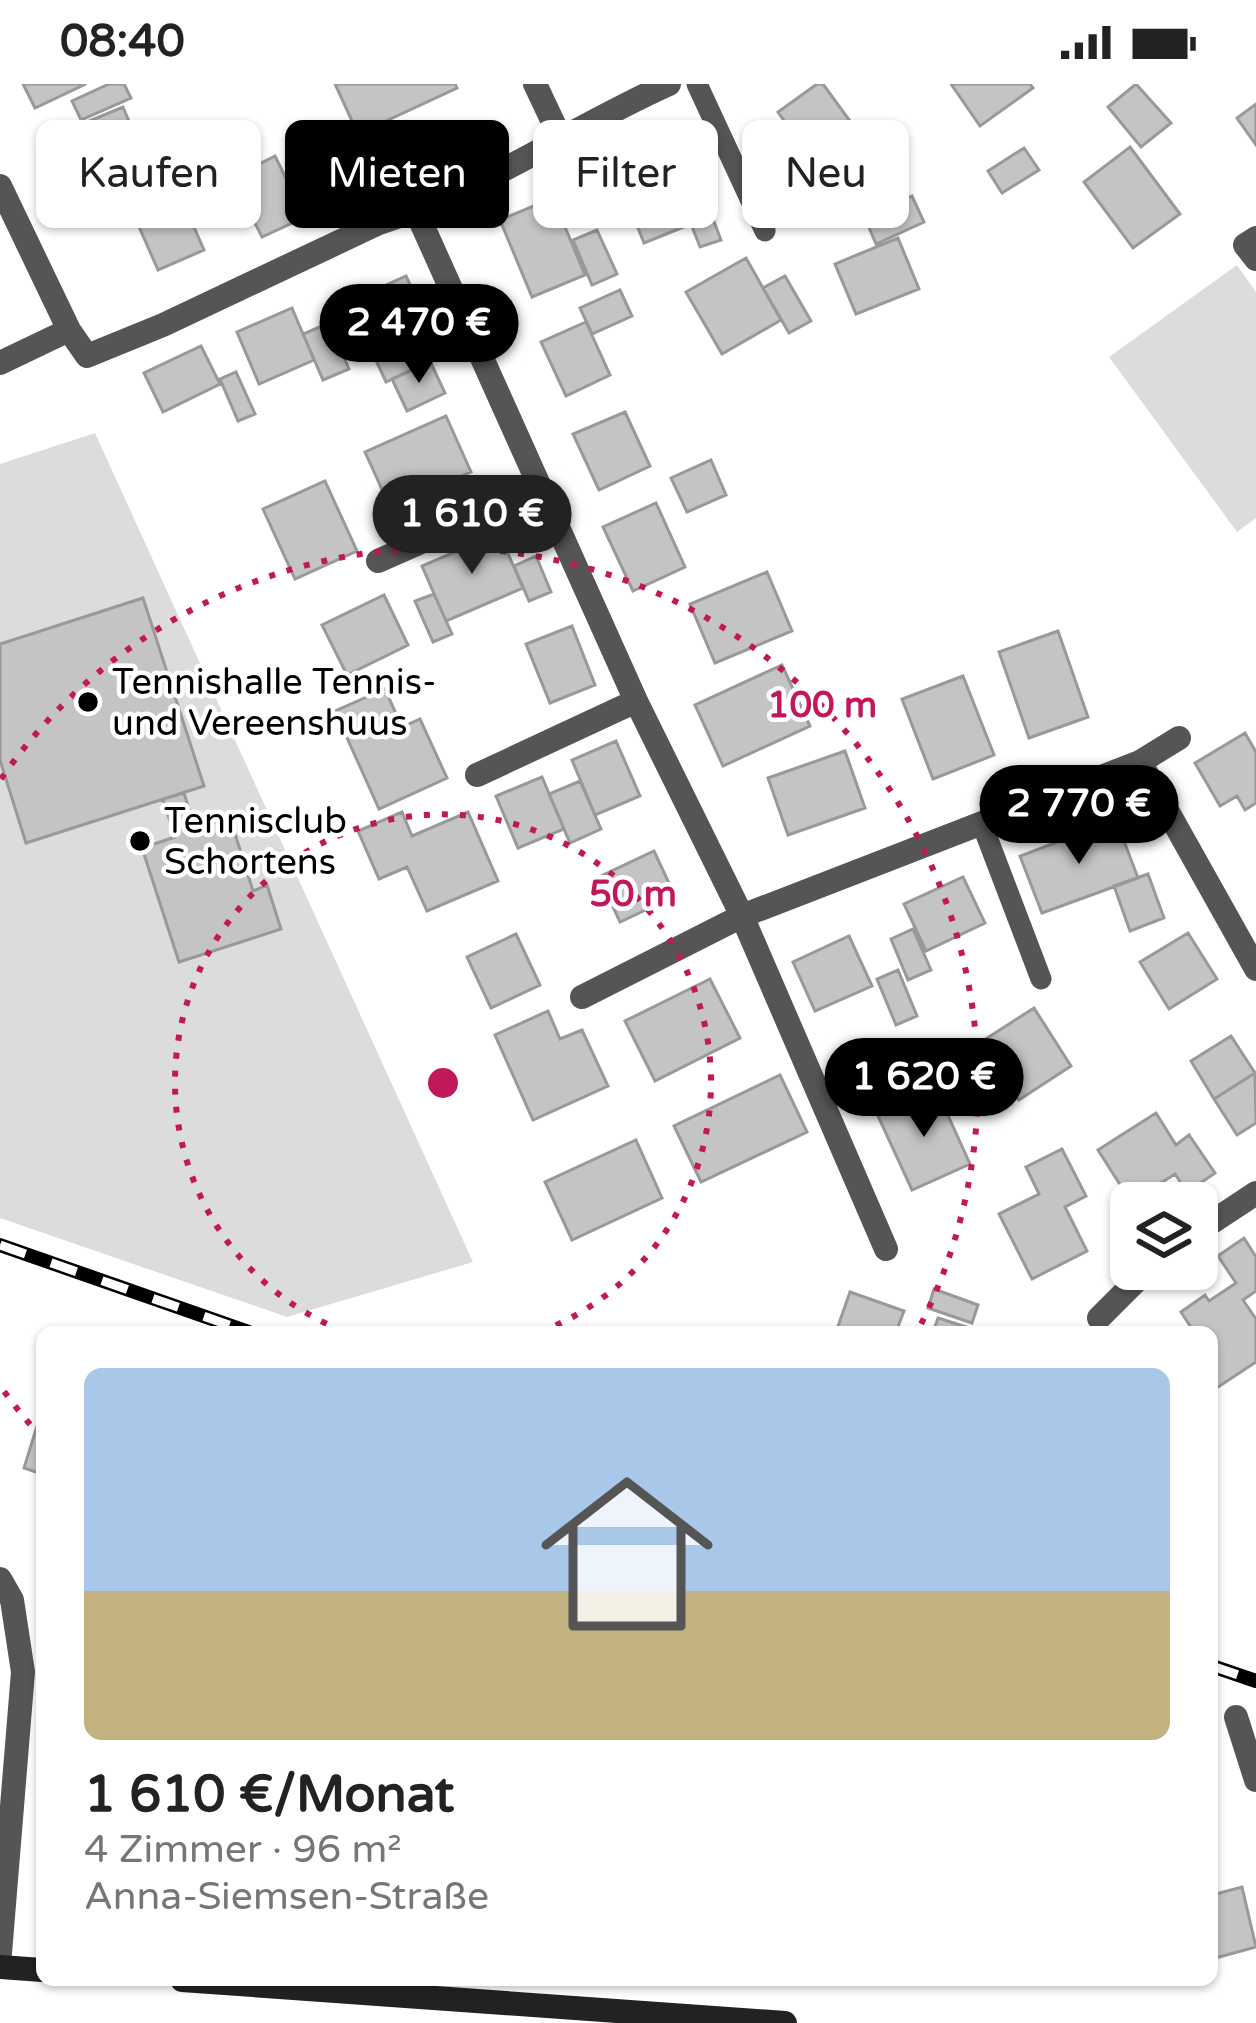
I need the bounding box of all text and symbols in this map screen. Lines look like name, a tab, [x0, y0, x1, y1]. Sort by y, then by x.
text: 08:40	[60, 15, 185, 69]
chip: Kaufen	[36, 120, 261, 228]
chip: Mieten	[285, 120, 509, 228]
chip: Filter	[533, 120, 718, 228]
chip: Neu	[742, 120, 909, 228]
pin: 2 470 €	[308, 284, 530, 386]
text: 2 470 €	[347, 299, 491, 346]
pin: 1 610 €	[361, 475, 583, 577]
text: 1 610 €	[400, 490, 544, 537]
place label: Tennishalle Tennis- und Vereenshuus	[112, 661, 437, 745]
text: 100 m	[767, 684, 877, 727]
marker: Tennishalle Tennis- und Vereenshuus	[75, 689, 101, 715]
pin: 2 770 €	[968, 765, 1190, 867]
text: 2 770 €	[1007, 780, 1151, 827]
place label: Tennisclub Schortens	[164, 800, 347, 884]
marker: Tennisclub Schortens	[127, 828, 153, 854]
text: 50 m	[589, 873, 677, 916]
pin: 1 620 €	[813, 1038, 1035, 1140]
text: 1 620 €	[852, 1053, 996, 1100]
centre of rings	[422, 1062, 464, 1104]
map controls	[1110, 1182, 1218, 1290]
button: layers	[1110, 1182, 1218, 1290]
icon: home	[519, 1446, 735, 1662]
text: 1 610 €/Monat	[84, 1764, 454, 1826]
text: 4 Zimmer · 96 m²	[84, 1826, 402, 1873]
text: Anna-Siemsen-Straße	[84, 1873, 489, 1920]

